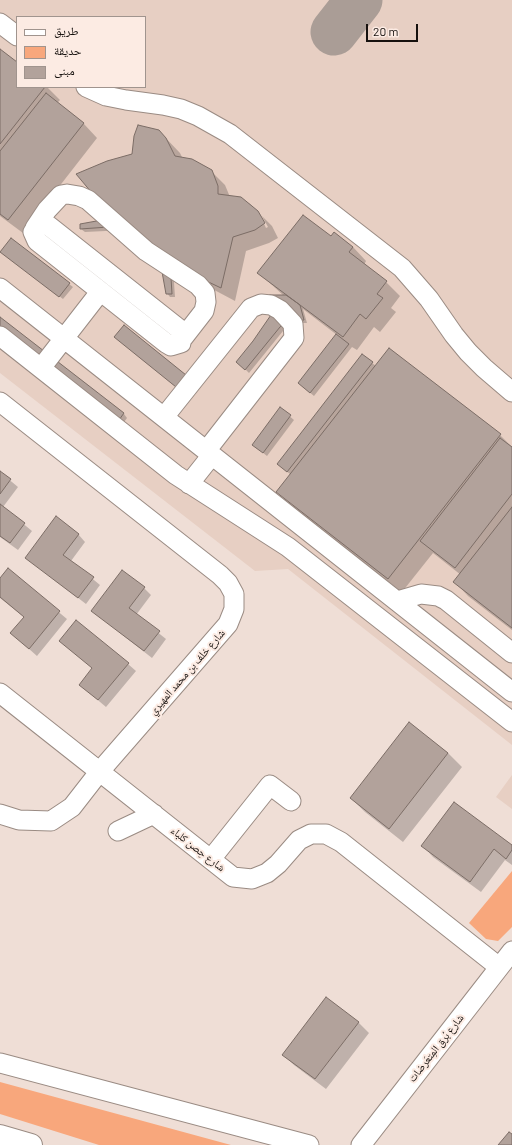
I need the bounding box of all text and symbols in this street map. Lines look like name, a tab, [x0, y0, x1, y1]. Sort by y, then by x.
legend	[16, 16, 146, 88]
scale bar	[368, 16, 420, 42]
text: طريق	[54, 23, 79, 37]
text: 20 m	[373, 24, 399, 38]
text: حديقة	[54, 43, 82, 57]
text: مبنى	[54, 63, 75, 77]
street label: شارع خلف بن محمد المهيري	[146, 627, 228, 717]
street label: شارع حِصن كلباء	[168, 824, 228, 874]
street label: شارع بُرق المِتعَرضات	[405, 1012, 467, 1084]

